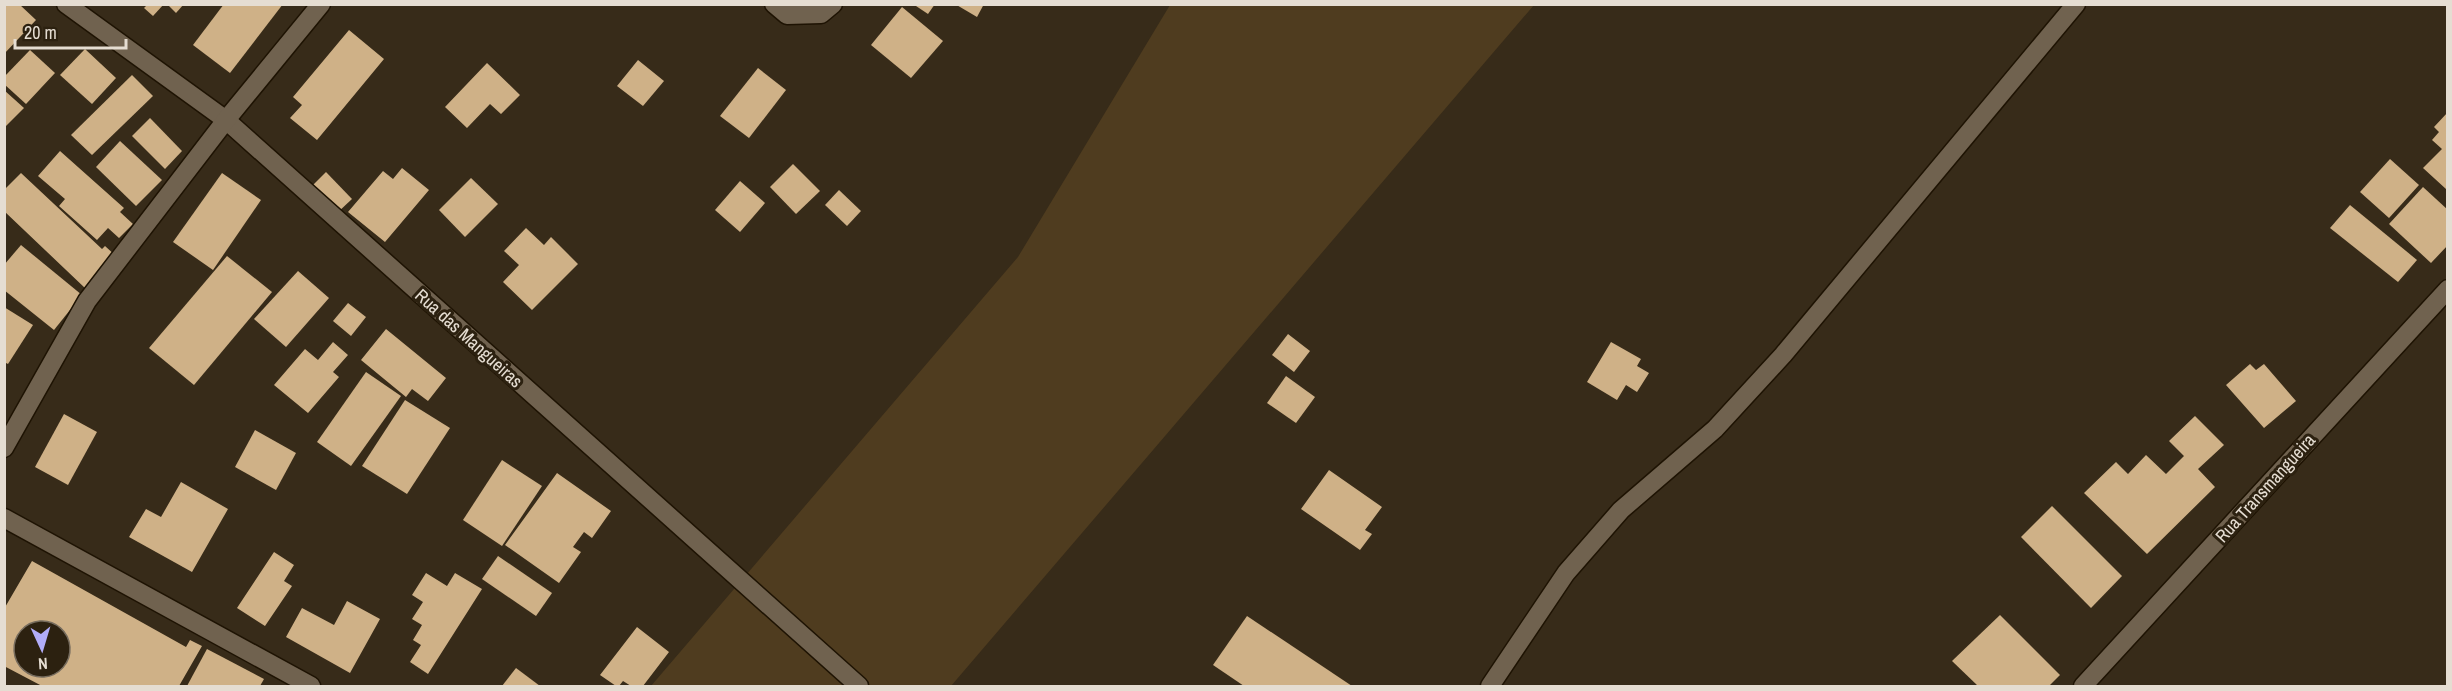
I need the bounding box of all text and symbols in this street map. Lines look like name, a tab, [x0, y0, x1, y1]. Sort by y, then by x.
scale bar	[15, 12, 126, 50]
text: 20 m	[24, 20, 57, 45]
street label: Rua das Mangueiras	[410, 283, 528, 393]
street label: Rua Transmangueira	[2209, 428, 2321, 548]
north arrow	[12, 619, 72, 679]
text: N	[38, 653, 49, 675]

